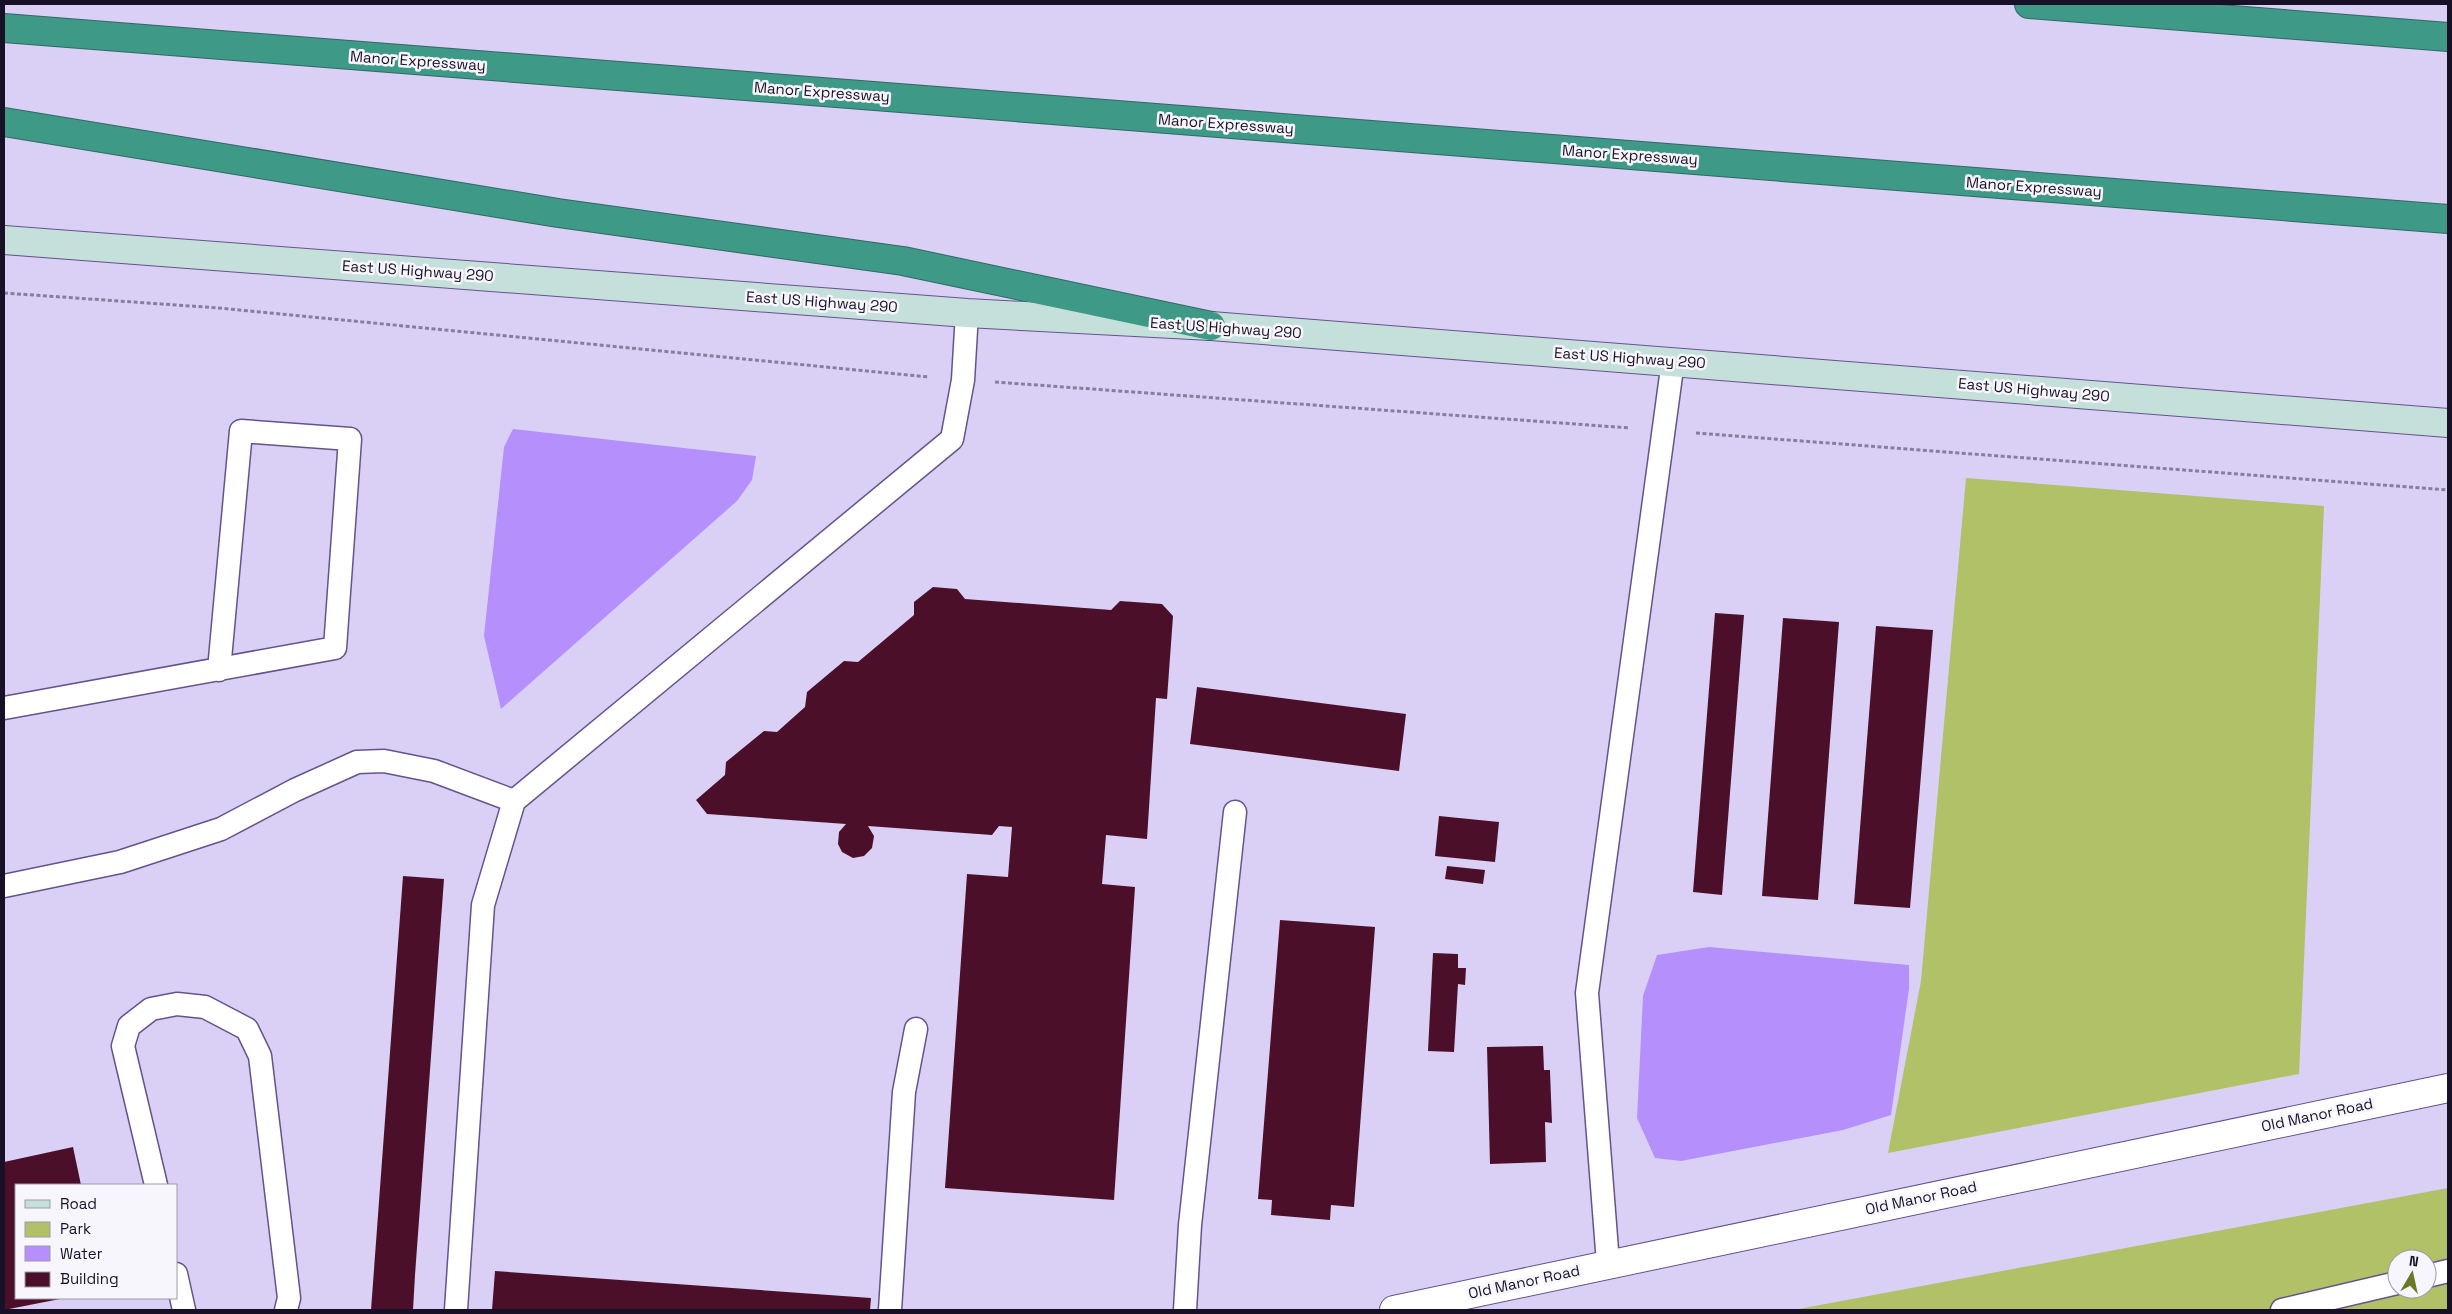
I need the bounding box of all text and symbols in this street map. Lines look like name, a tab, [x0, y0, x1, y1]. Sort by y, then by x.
street label: Manor Expressway	[350, 46, 487, 75]
street label: Manor Expressway	[754, 77, 891, 106]
street label: Manor Expressway	[1158, 109, 1295, 138]
street label: Manor Expressway	[1562, 140, 1699, 169]
street label: Manor Expressway	[1966, 172, 2103, 201]
street label: East US Highway 290	[342, 256, 494, 285]
street label: East US Highway 290	[746, 287, 898, 316]
street label: East US Highway 290	[1150, 313, 1302, 342]
street label: East US Highway 290	[1554, 343, 1706, 372]
street label: East US Highway 290	[1958, 373, 2111, 406]
street label: Old Manor Road	[2259, 1093, 2374, 1136]
street label: Old Manor Road	[1863, 1176, 1978, 1219]
legend	[15, 1184, 178, 1299]
text: Road	[60, 1194, 97, 1213]
text: Park	[60, 1219, 91, 1238]
text: Water	[60, 1244, 103, 1263]
north arrow	[2387, 1249, 2437, 1299]
text: N	[2408, 1252, 2420, 1271]
street label: Old Manor Road	[1466, 1260, 1581, 1303]
text: Building	[60, 1269, 119, 1288]

